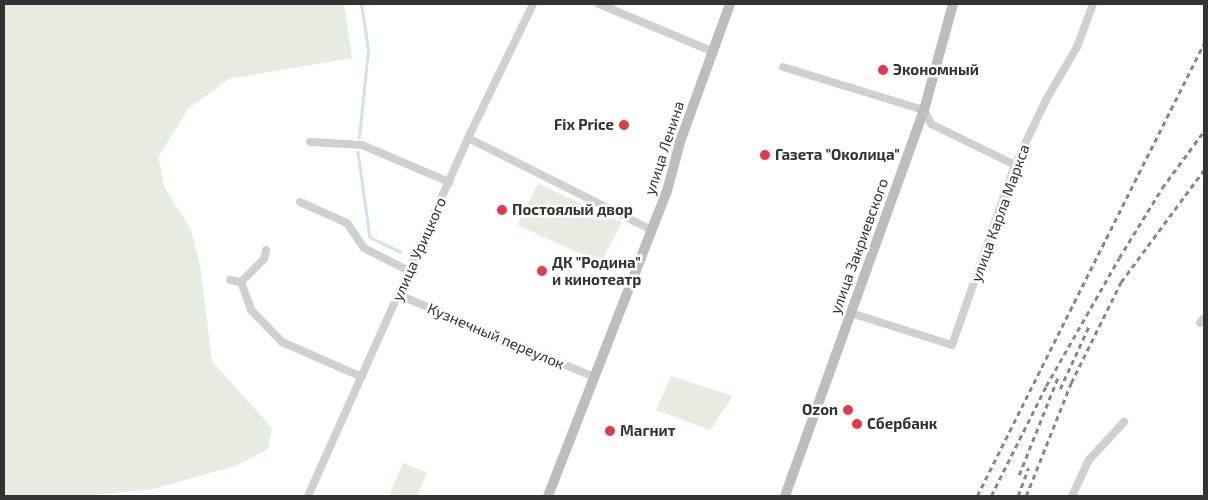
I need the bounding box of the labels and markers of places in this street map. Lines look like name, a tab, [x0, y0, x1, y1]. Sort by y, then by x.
place label: Экономный	[893, 61, 979, 79]
marker: Экономный	[877, 64, 889, 76]
place label: Fix Price	[554, 116, 614, 134]
marker: Fix Price	[618, 119, 630, 131]
place label: Газета "Околица"	[775, 146, 900, 164]
marker: Газета "Околица"	[759, 149, 771, 161]
place label: Постоялый двор	[512, 201, 633, 219]
marker: Постоялый двор	[496, 204, 508, 216]
place label: ДК "Родина" и кинотеатр	[552, 253, 641, 288]
marker: ДК "Родина" и кинотеатр	[536, 265, 548, 277]
place label: Ozon	[802, 401, 838, 419]
marker: Ozon	[842, 404, 854, 416]
place label: Сбербанк	[867, 415, 937, 433]
marker: Сбербанк	[851, 418, 863, 430]
place label: Магнит	[620, 422, 675, 440]
marker: Магнит	[604, 425, 616, 437]

